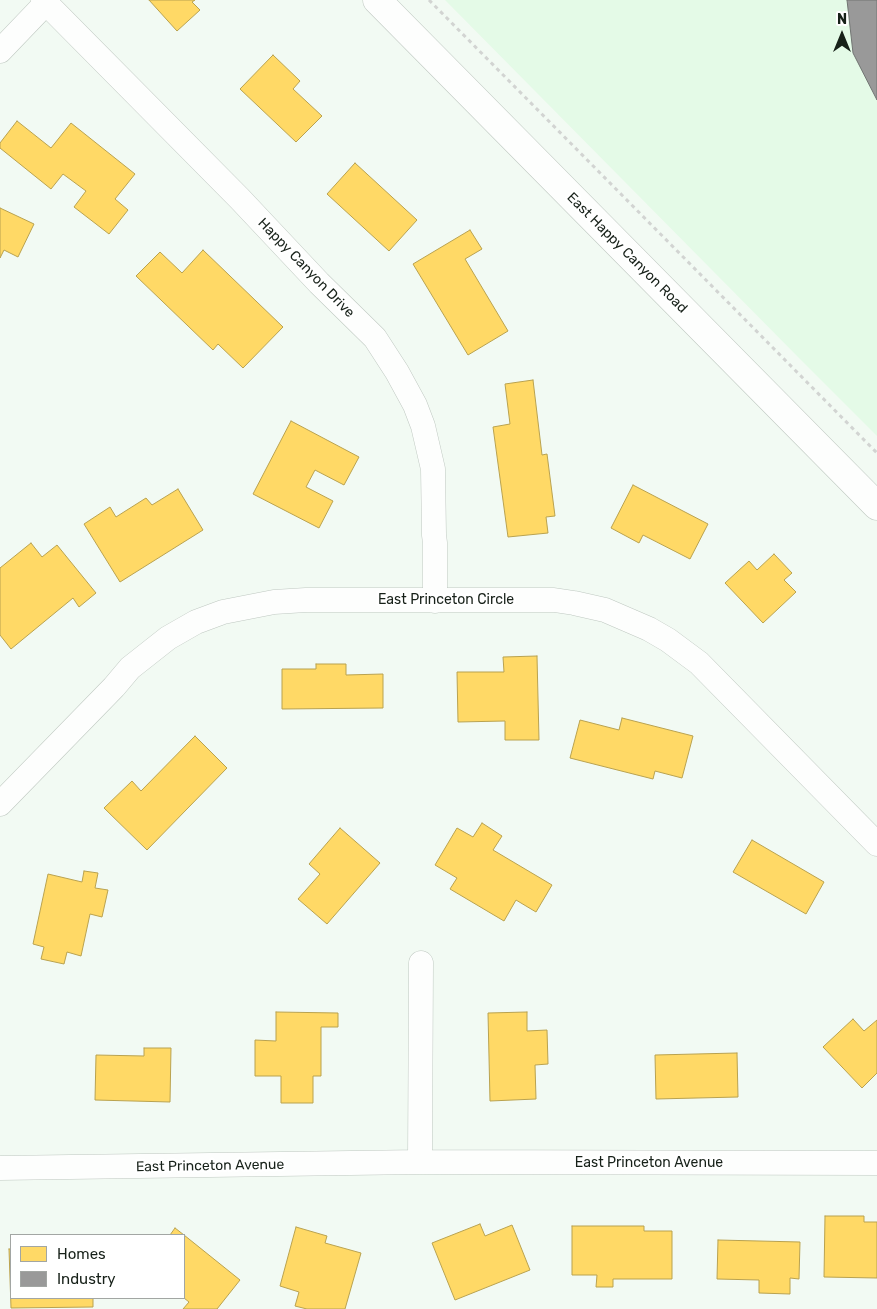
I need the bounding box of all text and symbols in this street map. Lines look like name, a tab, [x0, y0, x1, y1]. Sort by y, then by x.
north arrow	[817, 10, 867, 60]
text: N	[837, 11, 847, 28]
street label: East Happy Canyon Road	[563, 189, 691, 317]
street label: Happy Canyon Drive	[254, 215, 358, 321]
street label: East Princeton Circle	[378, 592, 514, 608]
street label: East Princeton Avenue	[575, 1155, 723, 1171]
street label: East Princeton Avenue	[136, 1156, 284, 1176]
legend	[10, 1234, 185, 1299]
text: Homes	[57, 1245, 106, 1263]
text: Industry	[57, 1270, 116, 1288]

